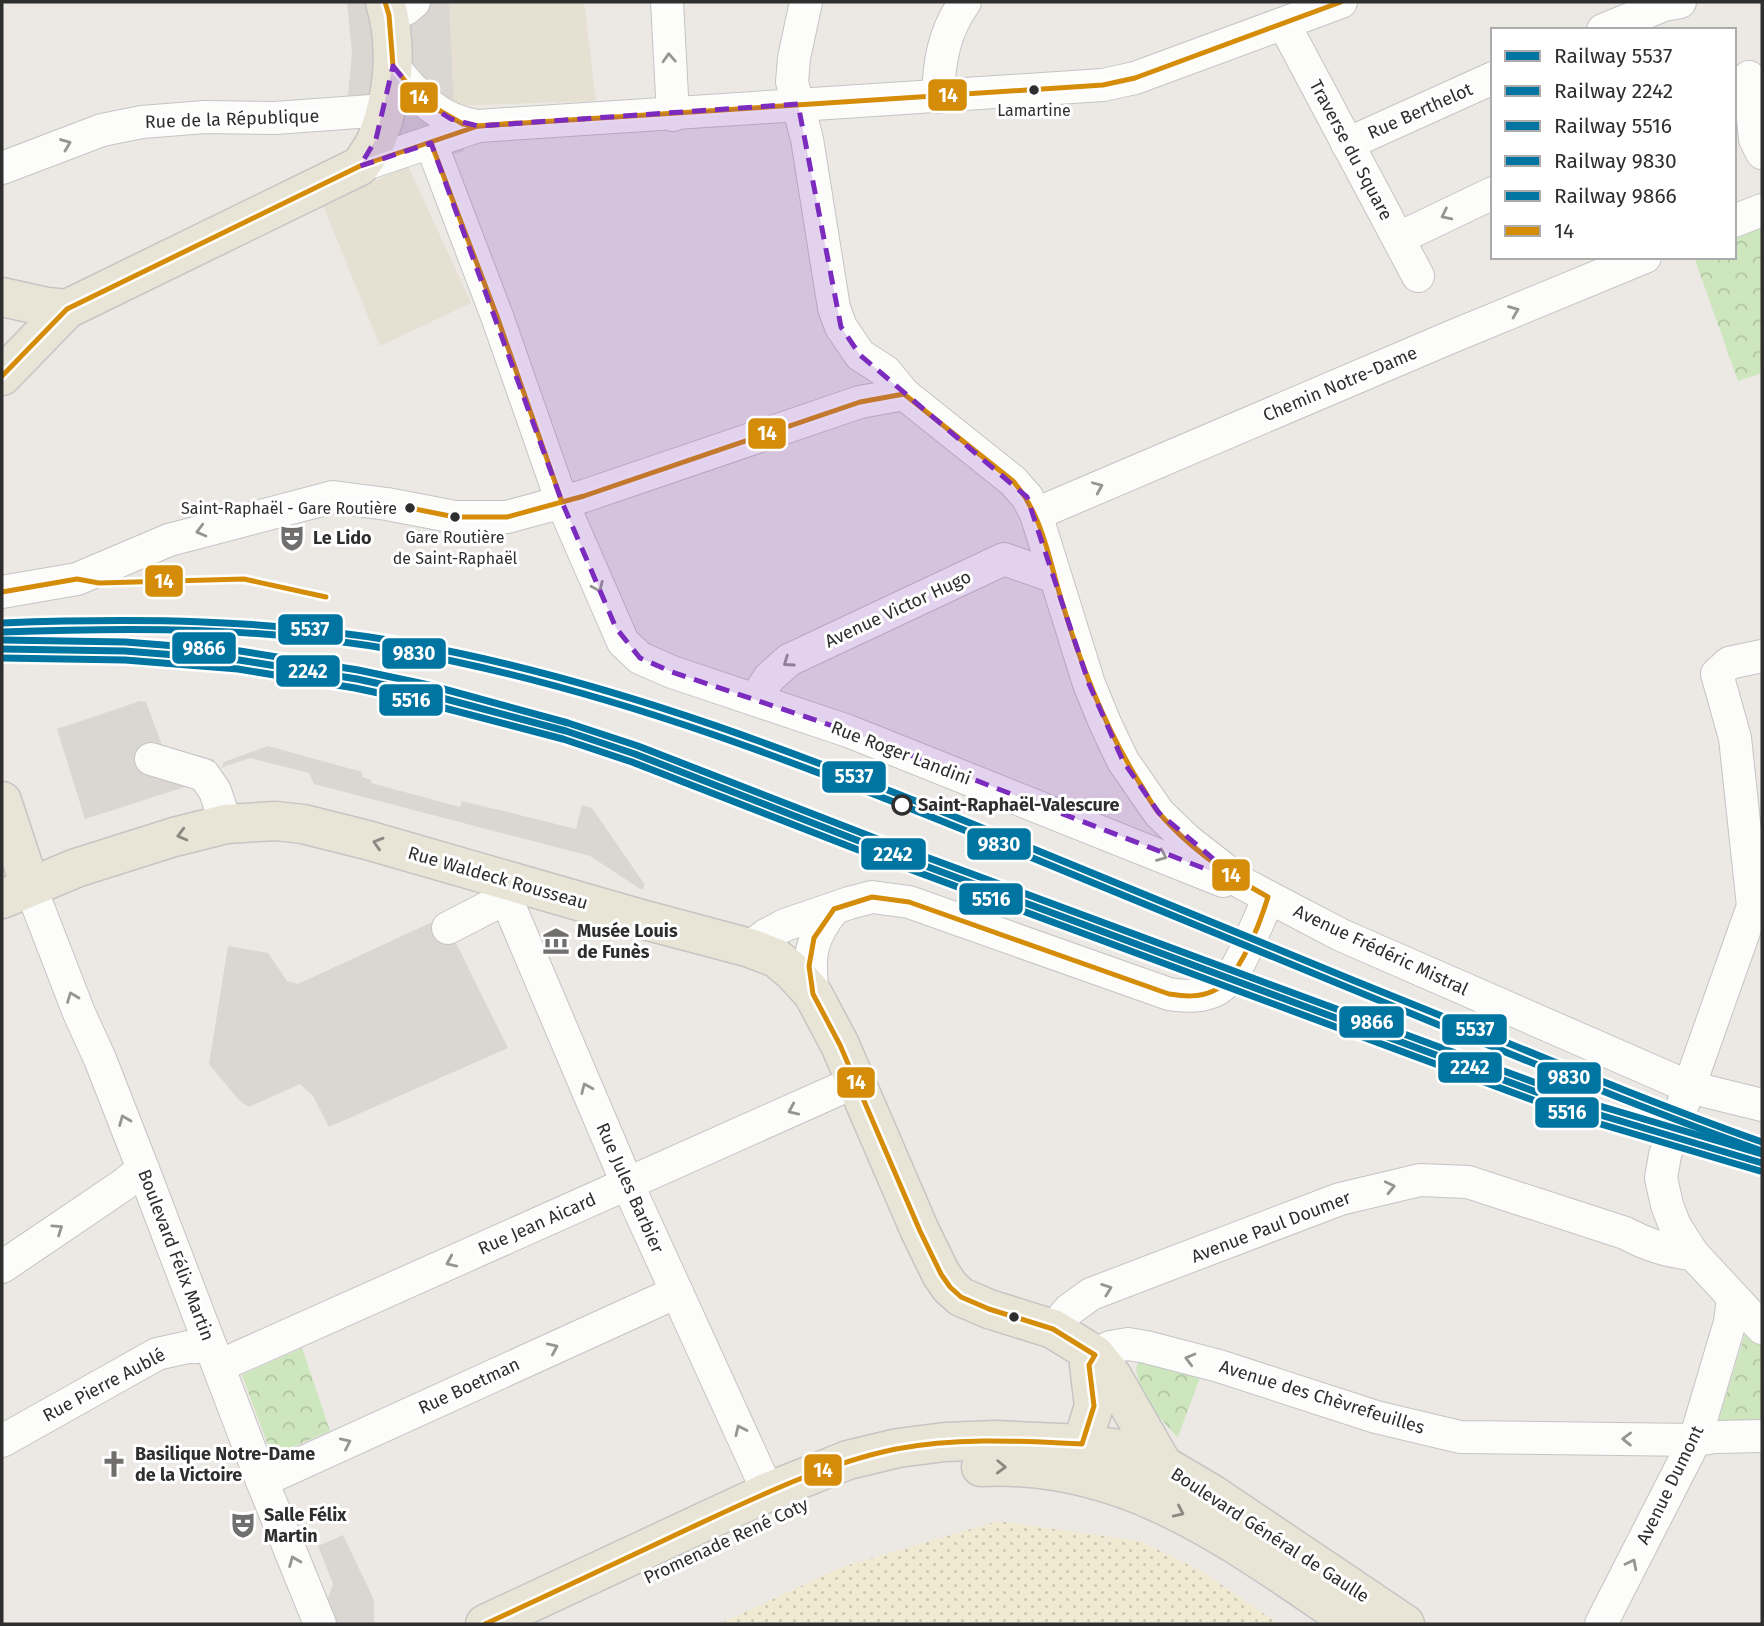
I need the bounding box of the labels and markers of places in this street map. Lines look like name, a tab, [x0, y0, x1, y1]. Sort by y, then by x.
marker: Lamartine	[1027, 83, 1041, 97]
place label: Lamartine	[997, 101, 1071, 120]
place label: Saint-Raphaël - Gare Routière	[181, 499, 397, 518]
marker: Saint-Raphaël - Gare Routière	[403, 501, 417, 515]
marker: Gare Routière de Saint-Raphaël	[448, 510, 462, 524]
theatre icon: Le Lido	[277, 523, 307, 553]
place label: Le Lido	[313, 527, 372, 549]
place label: Gare Routière de Saint-Raphaël	[393, 528, 518, 568]
place label: Saint-Raphaël-Valescure	[918, 794, 1120, 816]
marker: Saint-Raphaël-Valescure	[892, 795, 912, 815]
place label: Musée Louis de Funès	[577, 920, 678, 963]
museum icon: Musée Louis de Funès	[541, 926, 571, 956]
unlabelled marker	[1007, 1310, 1021, 1324]
place label: Basilique Notre-Dame de la Victoire	[135, 1443, 315, 1486]
church icon: Basilique Notre-Dame de la Victoire	[99, 1449, 129, 1479]
place label: Salle Félix Martin	[264, 1504, 347, 1547]
theatre icon: Salle Félix Martin	[228, 1510, 258, 1540]

